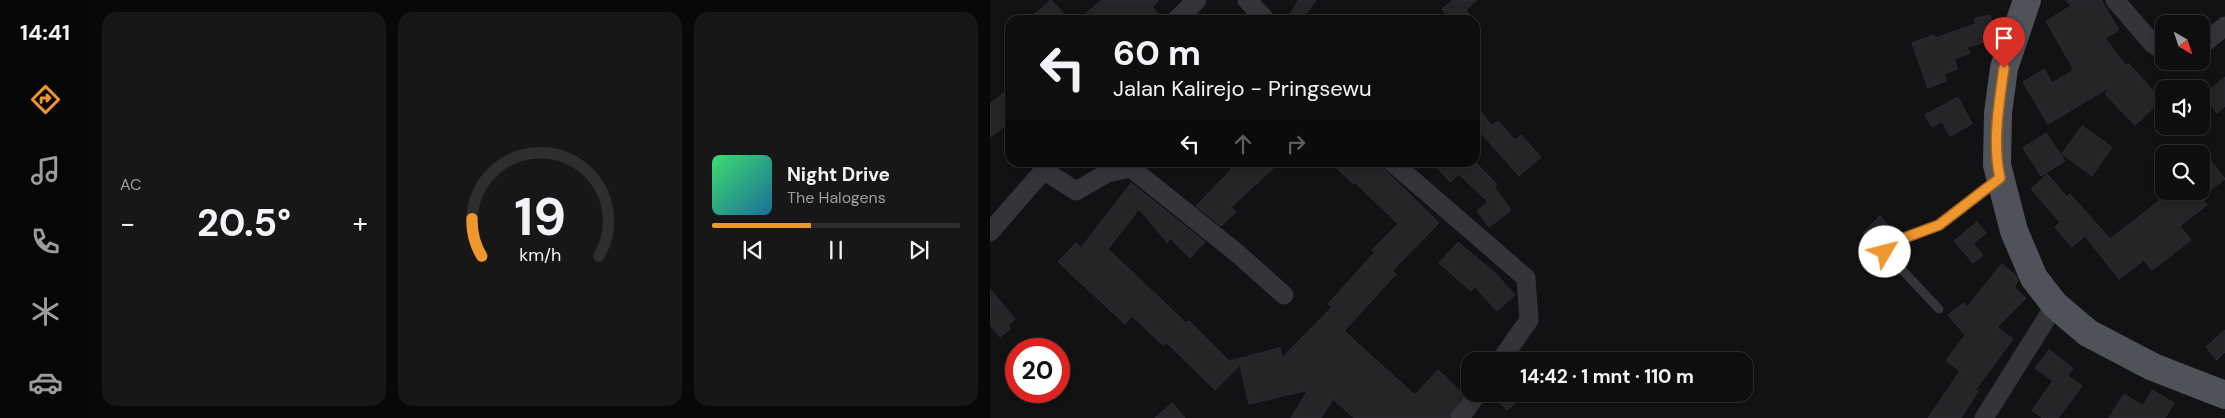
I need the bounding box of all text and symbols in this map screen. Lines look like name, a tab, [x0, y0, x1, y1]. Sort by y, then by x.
north arrow	[2155, 15, 2210, 70]
map controls	[2155, 15, 2210, 200]
pin	[1983, 17, 2025, 68]
text: 14:41	[20, 18, 70, 47]
icon: arrive	[1990, 24, 2018, 52]
text: 60 m	[1113, 30, 1201, 76]
icon: left	[1030, 35, 1095, 100]
text: Jalan Kalirejo - Pringsewu	[1113, 74, 1372, 103]
button: sound	[2155, 80, 2210, 135]
icon: directions	[28, 82, 63, 117]
icon: left	[1176, 130, 1204, 158]
icon: ahead	[1229, 130, 1257, 158]
icon: right	[1282, 130, 1310, 158]
button: search	[2155, 145, 2210, 200]
icon: music	[28, 153, 63, 188]
text: Night Drive	[787, 162, 890, 187]
text: AC	[120, 174, 141, 195]
text: 19	[514, 183, 566, 251]
text: The Halogens	[787, 187, 886, 208]
text: 20.5°	[197, 198, 291, 248]
text: −	[120, 205, 135, 242]
text: +	[353, 205, 368, 242]
icon: phone	[28, 224, 63, 259]
position arrow	[1858, 225, 1910, 277]
icon: previous	[739, 236, 767, 264]
icon: pause	[822, 236, 850, 264]
icon: next	[905, 236, 933, 264]
text: km/h	[519, 243, 561, 267]
icon: climate	[28, 294, 63, 329]
speed limit sign: 20	[1005, 338, 1070, 403]
text: 14:42 · 1 mnt · 110 m	[1520, 364, 1694, 389]
icon: car	[28, 365, 63, 400]

